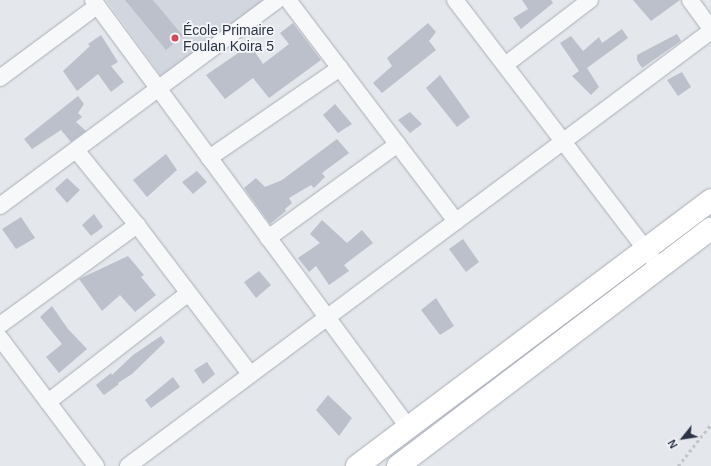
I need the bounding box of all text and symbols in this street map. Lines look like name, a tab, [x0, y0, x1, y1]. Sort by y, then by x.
place label: École Primaire Foulan Koira 5	[183, 22, 274, 54]
marker: École Primaire Foulan Koira 5	[170, 33, 180, 43]
north arrow	[663, 418, 703, 458]
text: N	[665, 438, 680, 450]

